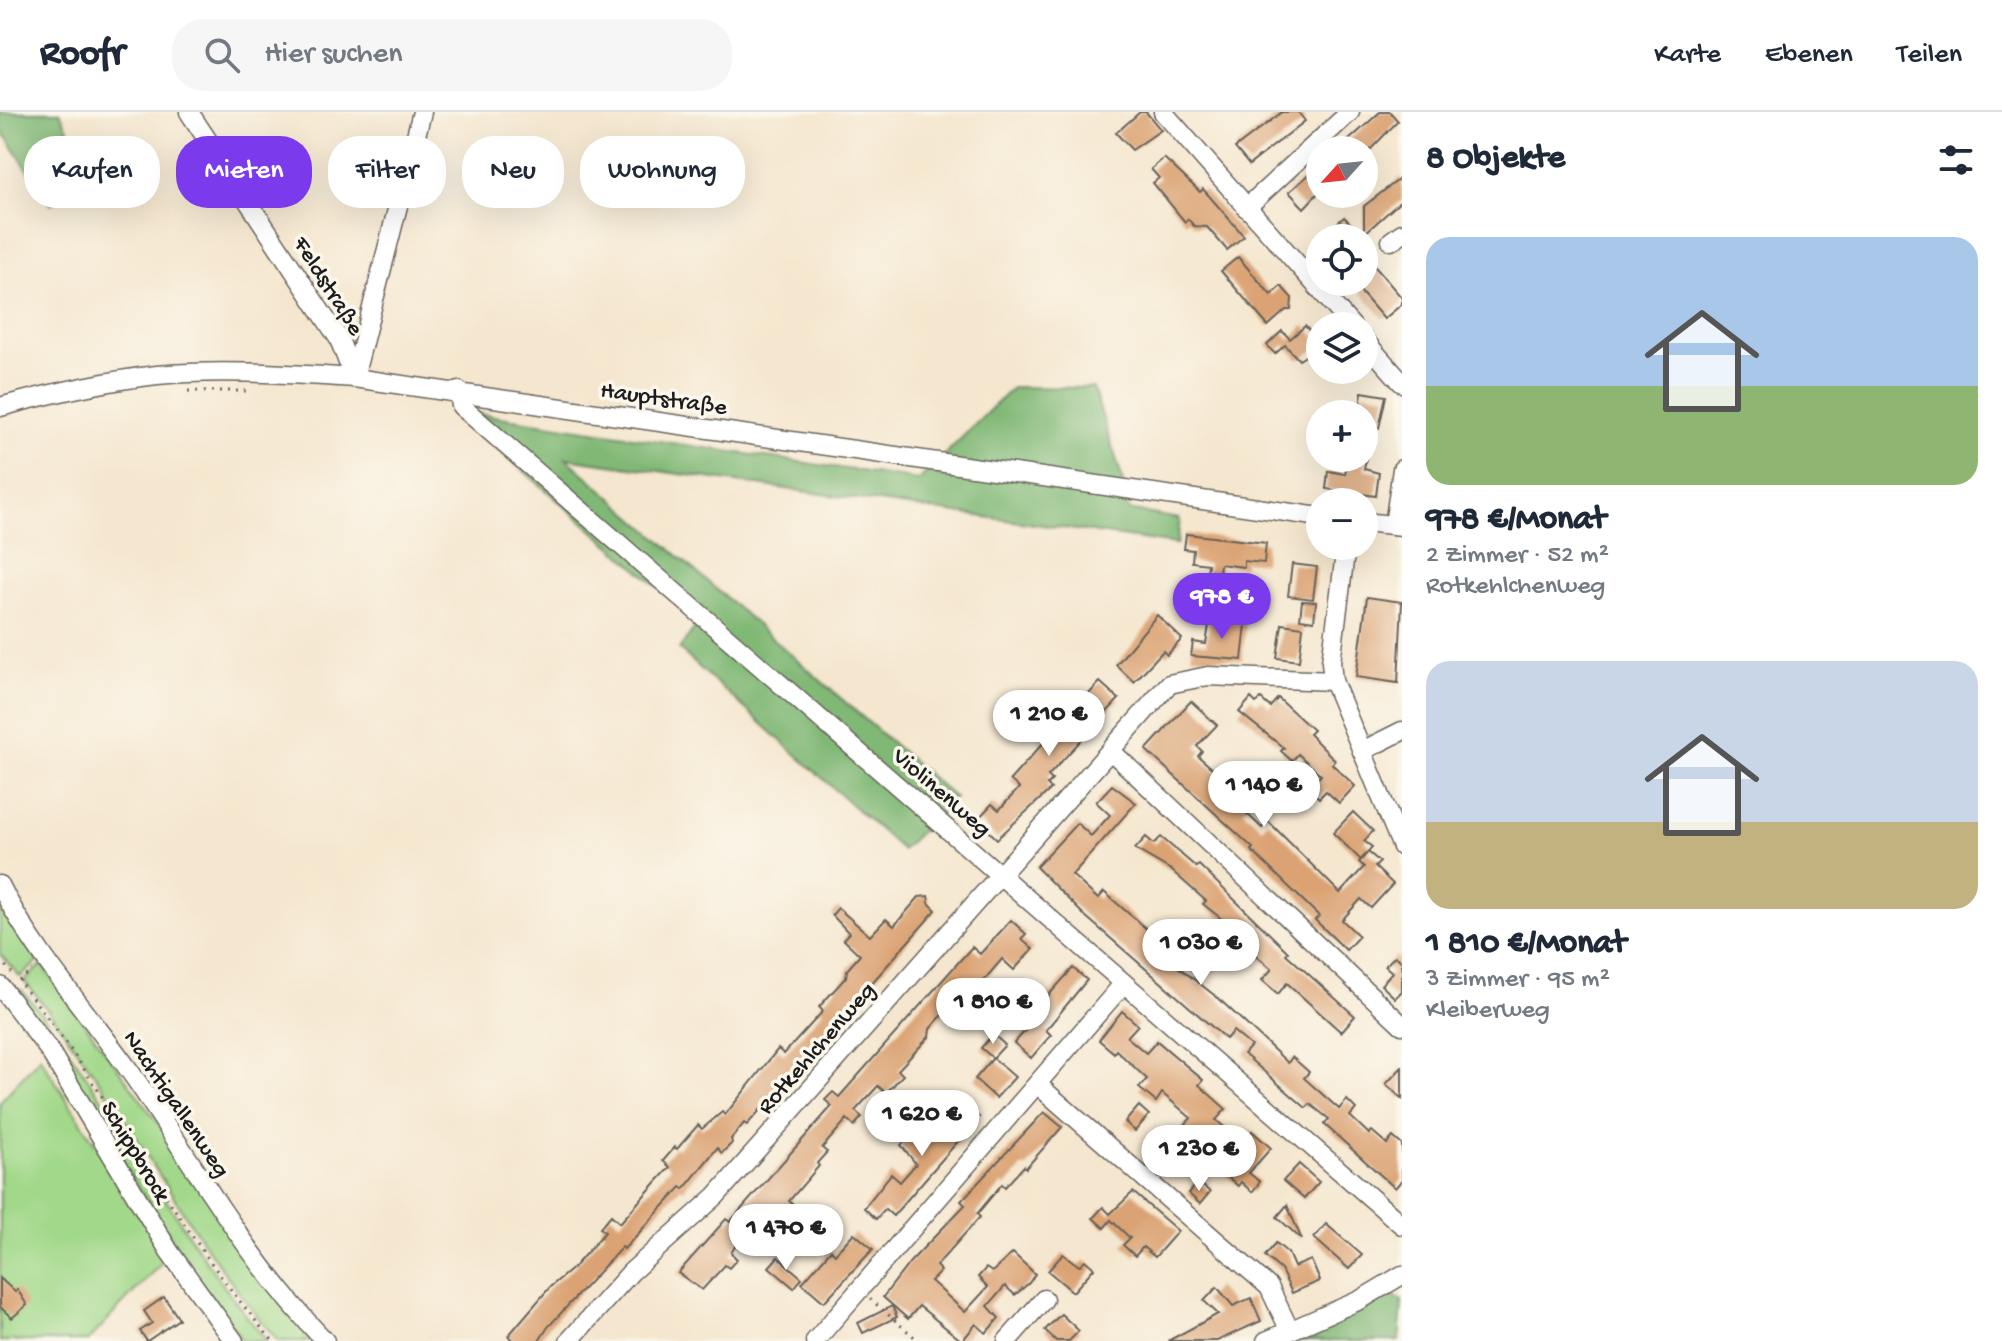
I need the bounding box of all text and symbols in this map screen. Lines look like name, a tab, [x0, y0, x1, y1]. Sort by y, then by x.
search box	[172, 19, 732, 91]
text: Roofr	[40, 33, 124, 77]
icon: search	[200, 33, 244, 77]
text: Hier suchen	[264, 38, 402, 73]
text: Karte	[1654, 39, 1721, 72]
text: Ebenen	[1765, 39, 1853, 72]
text: Teilen	[1897, 39, 1962, 72]
chip: Kaufen	[24, 136, 160, 208]
chip: Mieten	[176, 136, 312, 208]
chip: Filter	[328, 136, 446, 208]
chip: Neu	[462, 136, 564, 208]
chip: Wohnung	[580, 136, 745, 208]
north arrow	[1306, 136, 1378, 208]
map controls	[1306, 136, 1378, 560]
icon: filters	[1934, 138, 1978, 182]
text: 8 Objekte	[1426, 140, 1565, 180]
button: locate	[1306, 224, 1378, 296]
street label: Feldstraße	[285, 231, 369, 342]
icon: home	[1630, 289, 1774, 433]
button: layers	[1306, 312, 1378, 384]
street label: Hauptstraße	[598, 377, 729, 424]
button: +	[1306, 400, 1378, 472]
button: −	[1306, 488, 1378, 560]
text: 978 €/Monat	[1426, 501, 1606, 541]
text: 2 Zimmer · 52 m²	[1426, 541, 1609, 572]
text: Rotkehlchenweg	[1426, 572, 1605, 603]
pin: 978 €	[1166, 573, 1278, 641]
text: 978 €	[1191, 583, 1253, 614]
pin: 1 210 €	[975, 690, 1123, 758]
text: 1 210 €	[1011, 700, 1087, 731]
icon: home	[1630, 713, 1774, 857]
street label: Violinenweg	[885, 742, 996, 844]
pin: 1 140 €	[1190, 761, 1338, 829]
text: 1 140 €	[1226, 771, 1302, 802]
pin: 1 030 €	[1127, 919, 1275, 987]
text: 1 810 €/Monat	[1426, 925, 1626, 965]
text: 1 030 €	[1160, 929, 1242, 960]
text: 3 Zimmer · 95 m²	[1426, 965, 1610, 996]
street label: Rotkehlchenweg	[752, 977, 883, 1121]
pin: 1 810 €	[919, 978, 1067, 1046]
text: 1 810 €	[954, 988, 1032, 1019]
text: Kleiberweg	[1426, 996, 1550, 1027]
street label: Nachtigallenweg	[115, 1026, 235, 1184]
pin: 1 620 €	[848, 1090, 996, 1158]
street label: Schippbrock	[92, 1097, 177, 1211]
text: 1 620 €	[883, 1100, 961, 1131]
pin: 1 230 €	[1125, 1125, 1273, 1193]
text: 1 230 €	[1159, 1135, 1239, 1166]
pin: 1 470 €	[712, 1204, 860, 1272]
text: 1 470 €	[747, 1214, 825, 1245]

